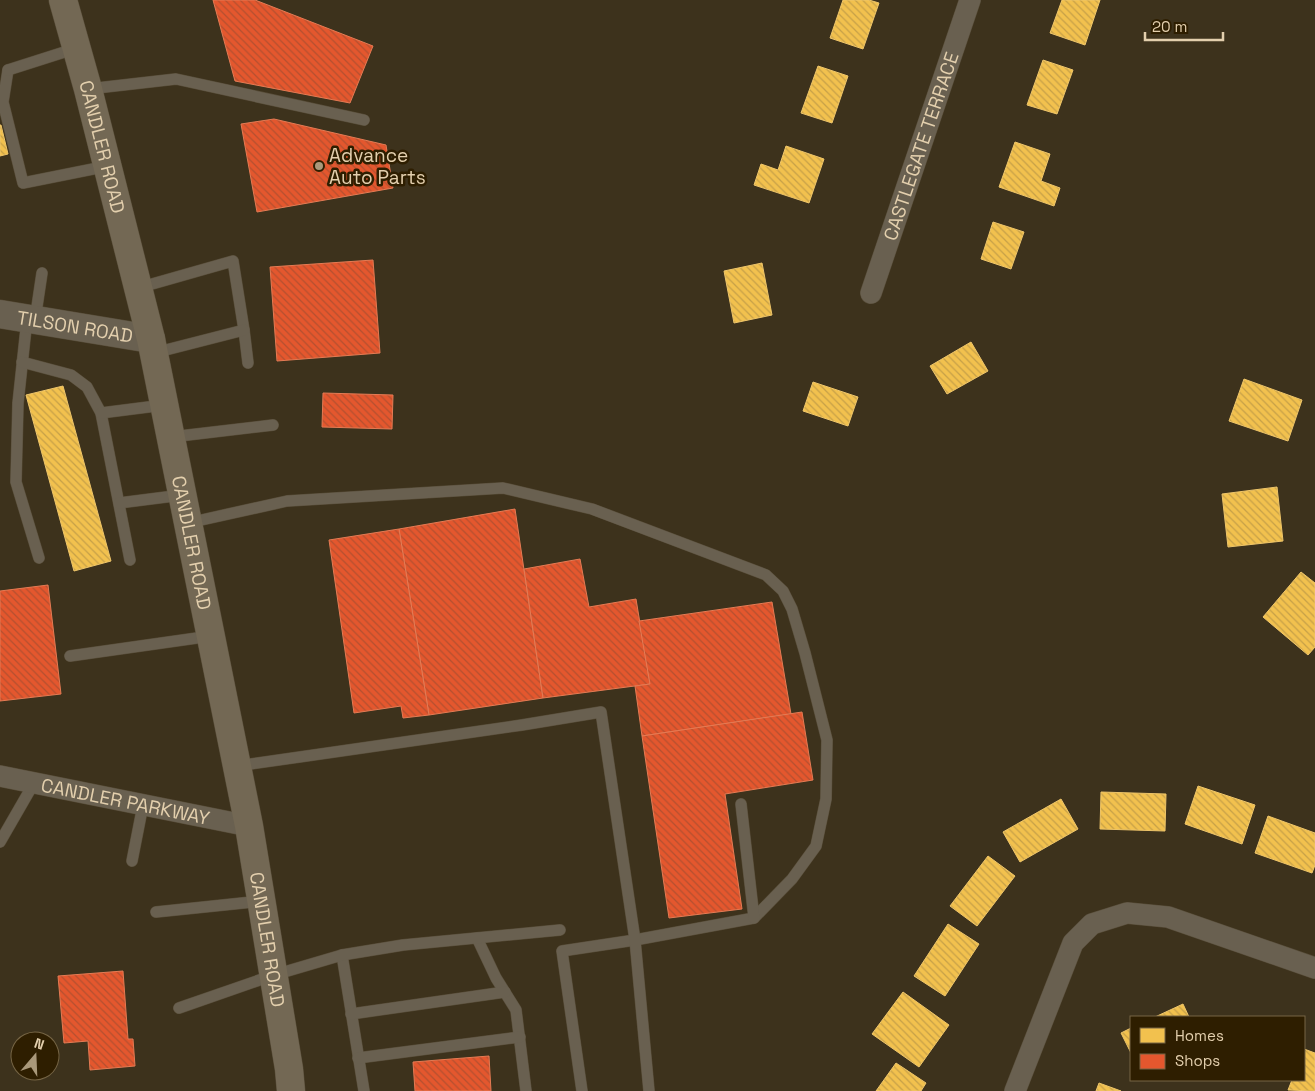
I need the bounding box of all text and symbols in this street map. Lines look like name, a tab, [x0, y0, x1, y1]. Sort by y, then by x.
scale bar	[1145, 10, 1222, 42]
text: 20 m	[1152, 17, 1187, 36]
street label: CASTLEGATE TERRACE	[878, 49, 965, 244]
street label: CANDLER ROAD	[73, 77, 131, 216]
place label: Advance Auto Parts	[329, 143, 426, 190]
marker: Advance Auto Parts	[313, 160, 325, 172]
street label: TILSON ROAD	[15, 305, 135, 349]
street label: CANDLER ROAD	[166, 473, 217, 612]
street label: CANDLER PARKWAY	[39, 773, 212, 831]
street label: CANDLER ROAD	[244, 870, 291, 1009]
legend	[1130, 1016, 1305, 1081]
text: Homes	[1175, 1026, 1224, 1045]
north arrow	[10, 1031, 60, 1081]
text: N	[32, 1034, 47, 1054]
text: Shops	[1175, 1051, 1220, 1070]

